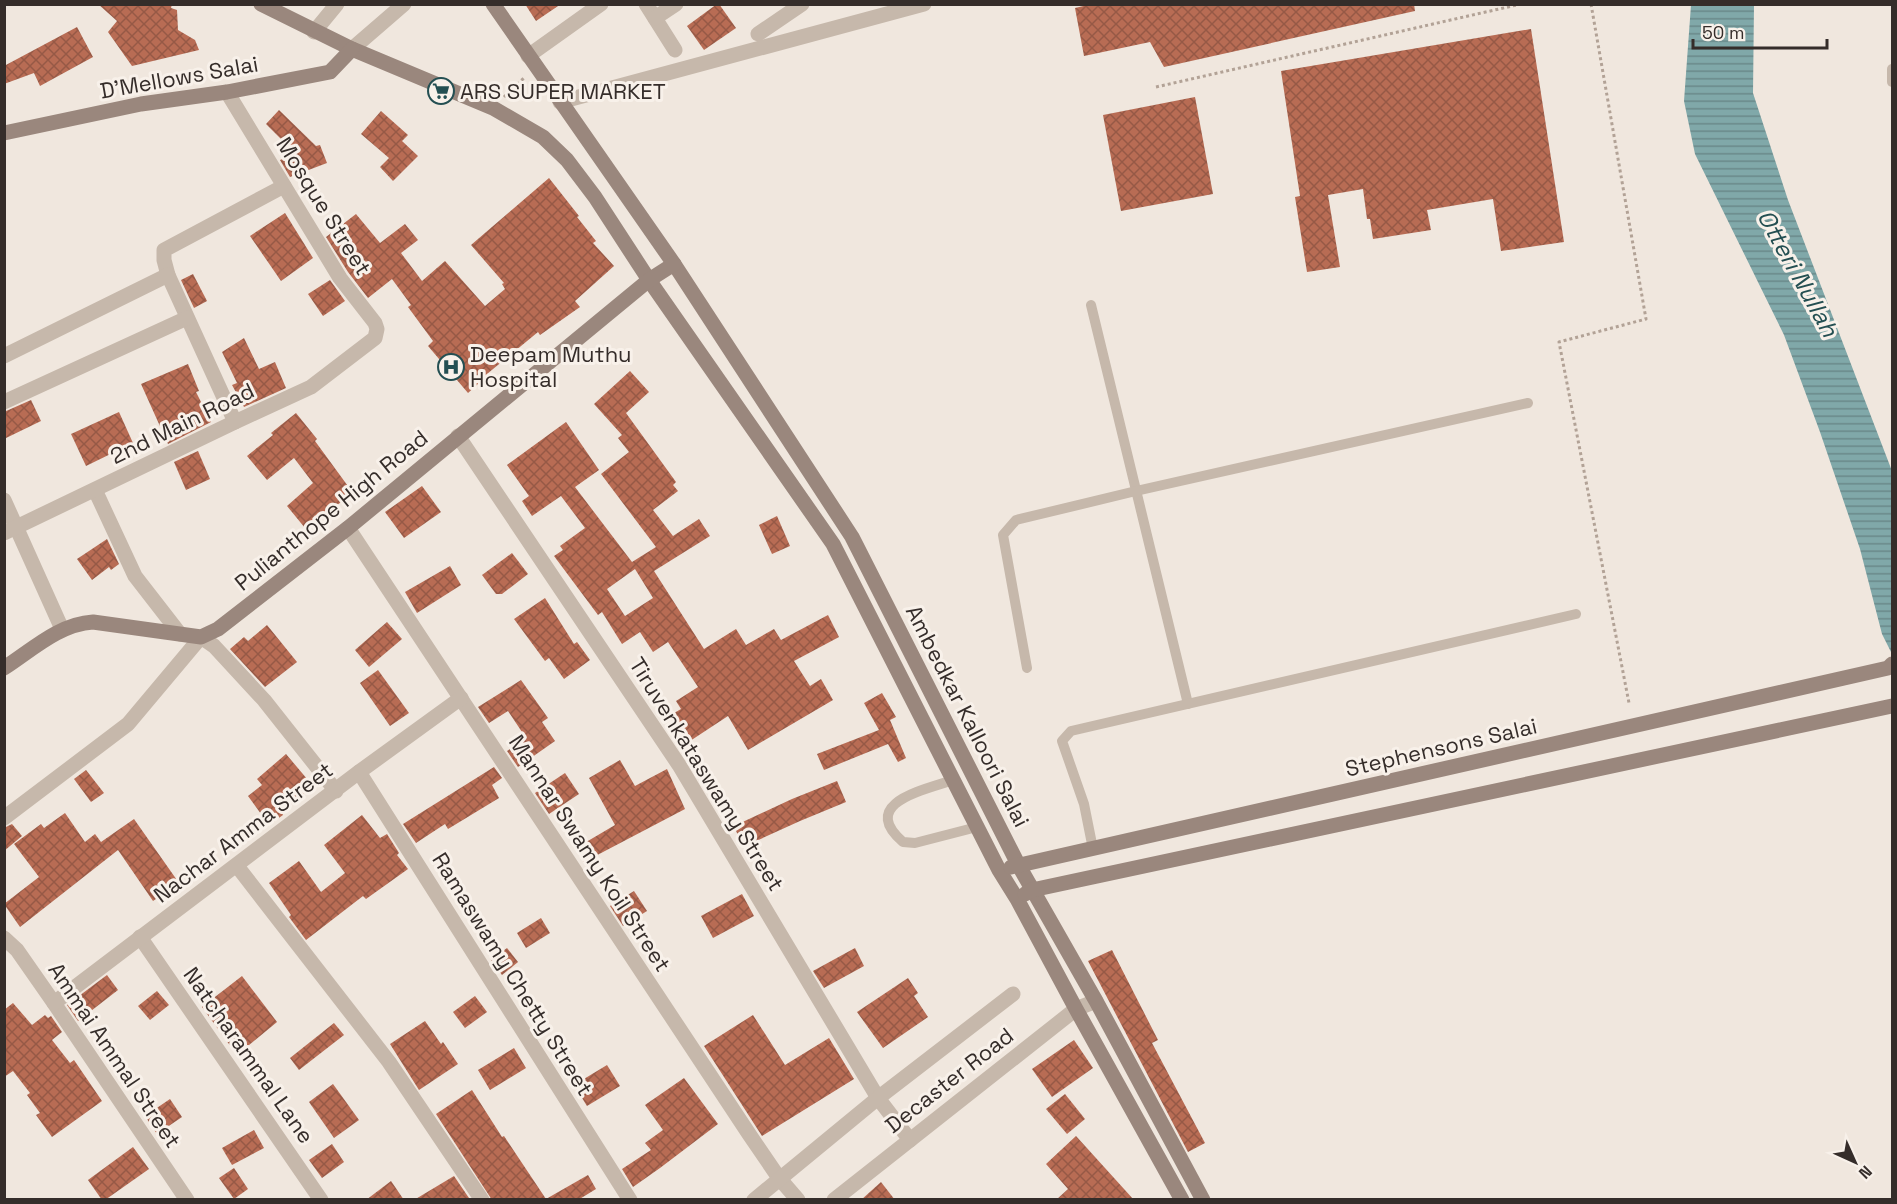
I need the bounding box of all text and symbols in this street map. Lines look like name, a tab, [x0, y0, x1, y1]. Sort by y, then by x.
scale bar	[1693, 12, 1826, 50]
text: 50 m	[1702, 21, 1744, 44]
street label: D'Mellows Salai	[98, 49, 260, 105]
supermarket icon: ARS SUPER MARKET	[426, 76, 456, 106]
place label: ARS SUPER MARKET	[460, 77, 666, 105]
street label: Mosque Street	[270, 132, 378, 280]
water label: Otteri Nullah	[1750, 204, 1846, 343]
place label: Deepam Muthu Hospital	[470, 340, 631, 393]
hospital icon: Deepam Muthu Hospital	[436, 352, 466, 382]
street label: 2nd Main Road	[105, 376, 259, 470]
street label: Pulianthope High Road	[229, 423, 433, 597]
street label: Ambedkar Kalloori Salai	[900, 600, 1036, 832]
street label: Tiruvenkataswamy Street	[623, 652, 791, 896]
street label: Stephensons Salai	[1342, 711, 1540, 783]
street label: Mannar Swamy Koil Street	[503, 729, 677, 977]
street label: Nachar Amma Street	[148, 755, 338, 909]
street label: Ramaswamy Chetty Street	[427, 847, 599, 1101]
street label: Ammai Ammal Street	[43, 957, 187, 1153]
street label: Natcharammal Lane	[178, 961, 320, 1149]
street label: Decaster Road	[879, 1021, 1019, 1139]
north arrow	[1825, 1132, 1885, 1192]
text: N	[1854, 1161, 1876, 1183]

